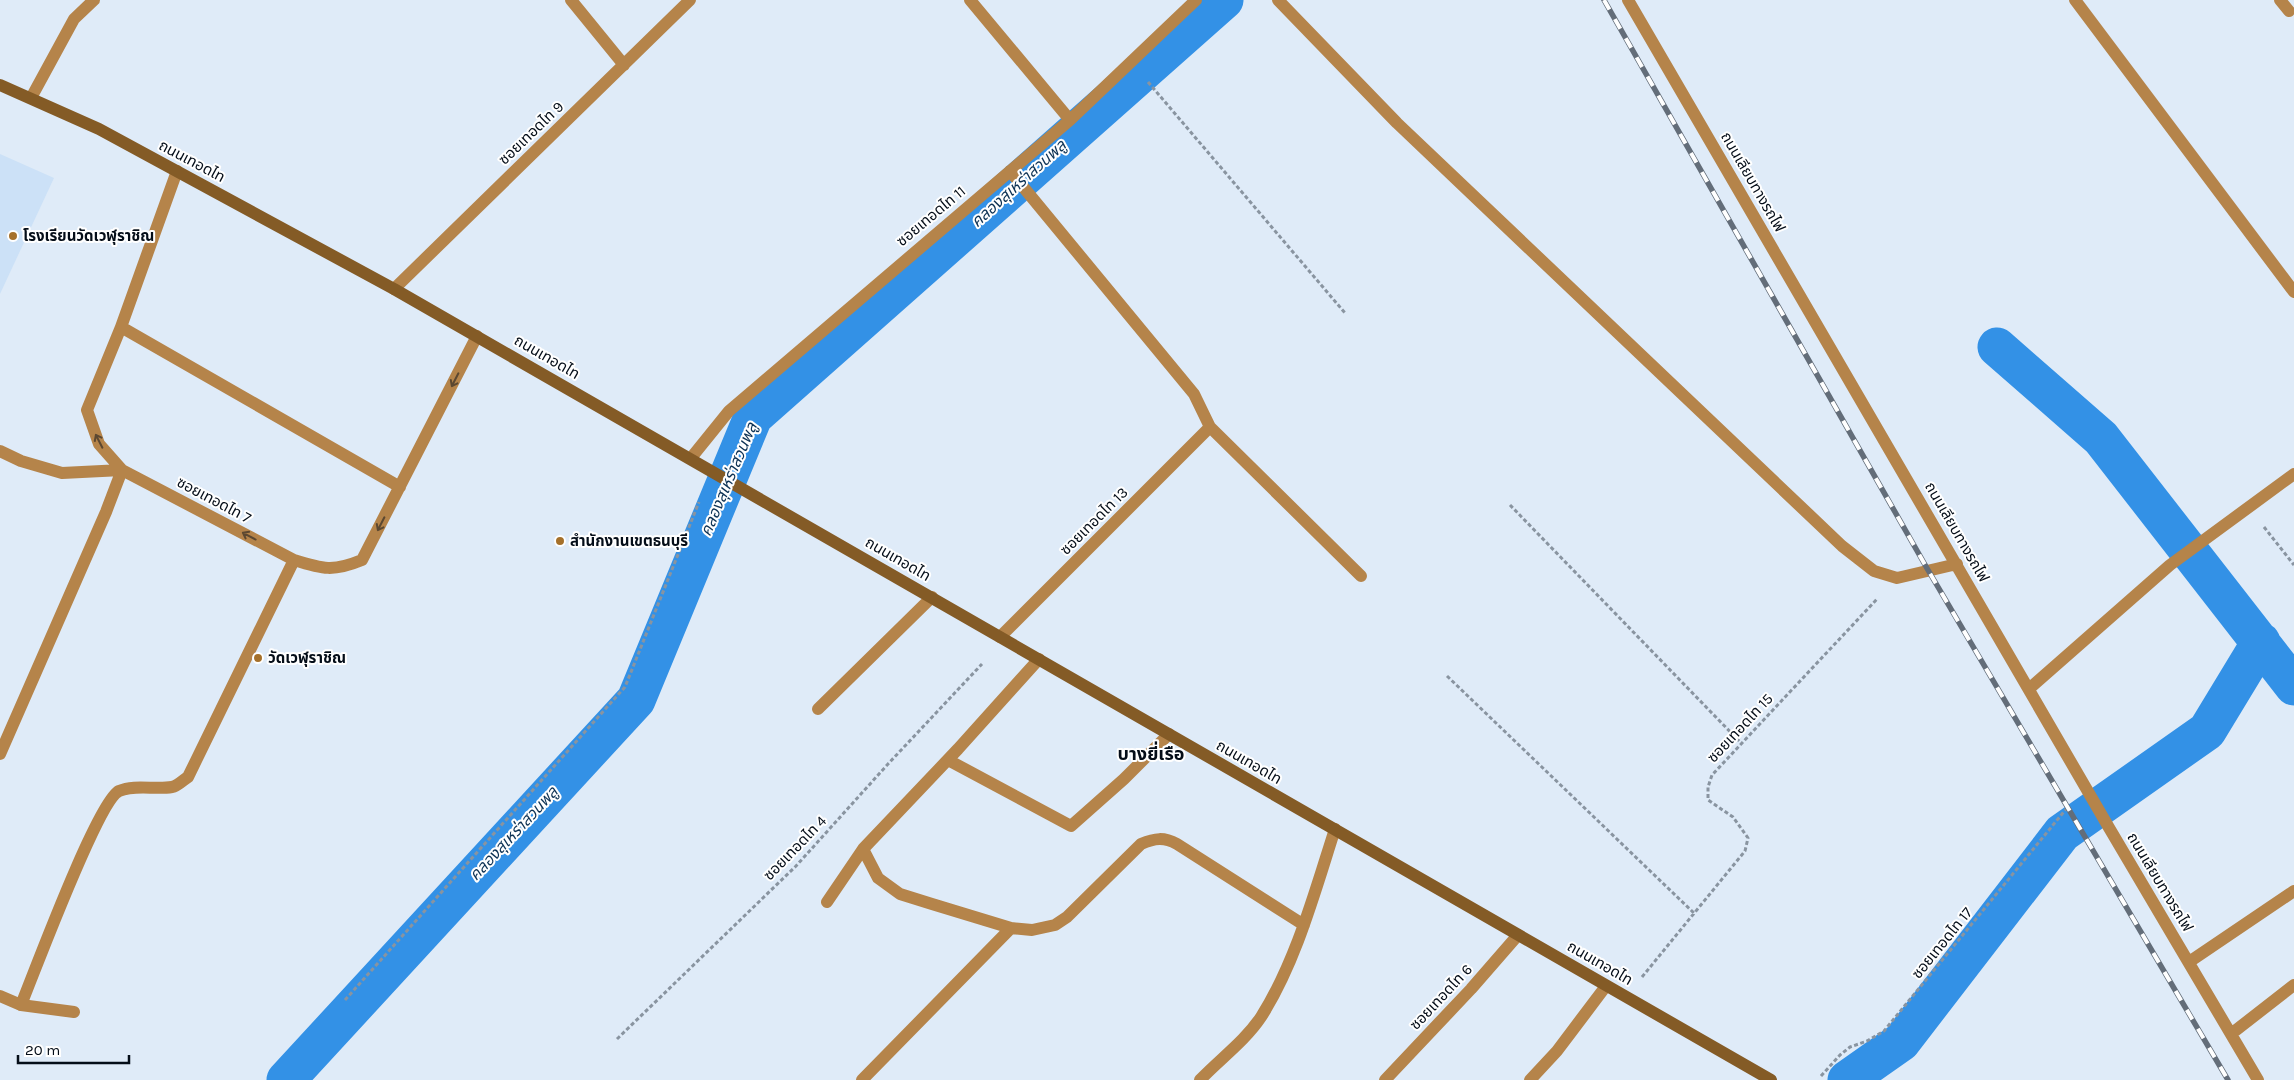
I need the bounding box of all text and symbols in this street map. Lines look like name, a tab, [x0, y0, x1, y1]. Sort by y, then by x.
street label: ซอยเทอดไท 9	[495, 98, 567, 168]
street label: ถนนเลียบทางรถไฟ	[1717, 129, 1789, 235]
water label: คลองสุเหร่าสวนพลู	[967, 135, 1071, 232]
street label: ถนนเทอดไท	[156, 136, 228, 186]
street label: ซอยเทอดไท 11	[893, 182, 969, 250]
place label: โรงเรียนวัดเวฬุราชิณ	[23, 227, 154, 245]
marker: โรงเรียนวัดเวฬุราชิณ	[7, 230, 19, 242]
street label: ถนนเทอดไท	[511, 331, 583, 383]
one-way arrow	[450, 372, 460, 387]
water label: คลองสุเหร่าสวนพลู	[696, 419, 762, 539]
one-way arrow	[94, 434, 104, 449]
street label: ซอยเทอดไท 7	[174, 473, 254, 527]
street label: ถนนเลียบทางรถไฟ	[1921, 479, 1993, 585]
street label: ซอยเทอดไท 13	[1056, 483, 1132, 559]
one-way arrow	[376, 516, 385, 531]
one-way arrow	[241, 531, 256, 541]
place label: สำนักงานเขตธนบุรี	[570, 532, 688, 550]
street label: ถนนเทอดไท	[862, 533, 934, 585]
marker: สำนักงานเขตธนบุรี	[554, 535, 566, 547]
place label: วัดเวฬุราชิณ	[268, 649, 346, 667]
marker: วัดเวฬุราชิณ	[252, 652, 264, 664]
street label: ซอยเทอดไท 15	[1703, 690, 1777, 766]
street label: ถนนเทอดไท	[1213, 736, 1285, 788]
district label: บางยี่เรือ	[1118, 741, 1184, 765]
water label: คลองสุเหร่าสวนพลู	[465, 782, 563, 885]
street label: ซอยเทอดไท 4	[760, 811, 831, 884]
street label: ถนนเลียบทางรถไฟ	[2123, 829, 2197, 935]
street label: ซอยเทอดไท 17	[1908, 904, 1976, 982]
street label: ถนนเทอดไท	[1564, 937, 1636, 989]
street label: ซอยเทอดไท 6	[1406, 960, 1476, 1034]
scale bar	[18, 1032, 129, 1064]
text: 20 m	[25, 1041, 60, 1059]

